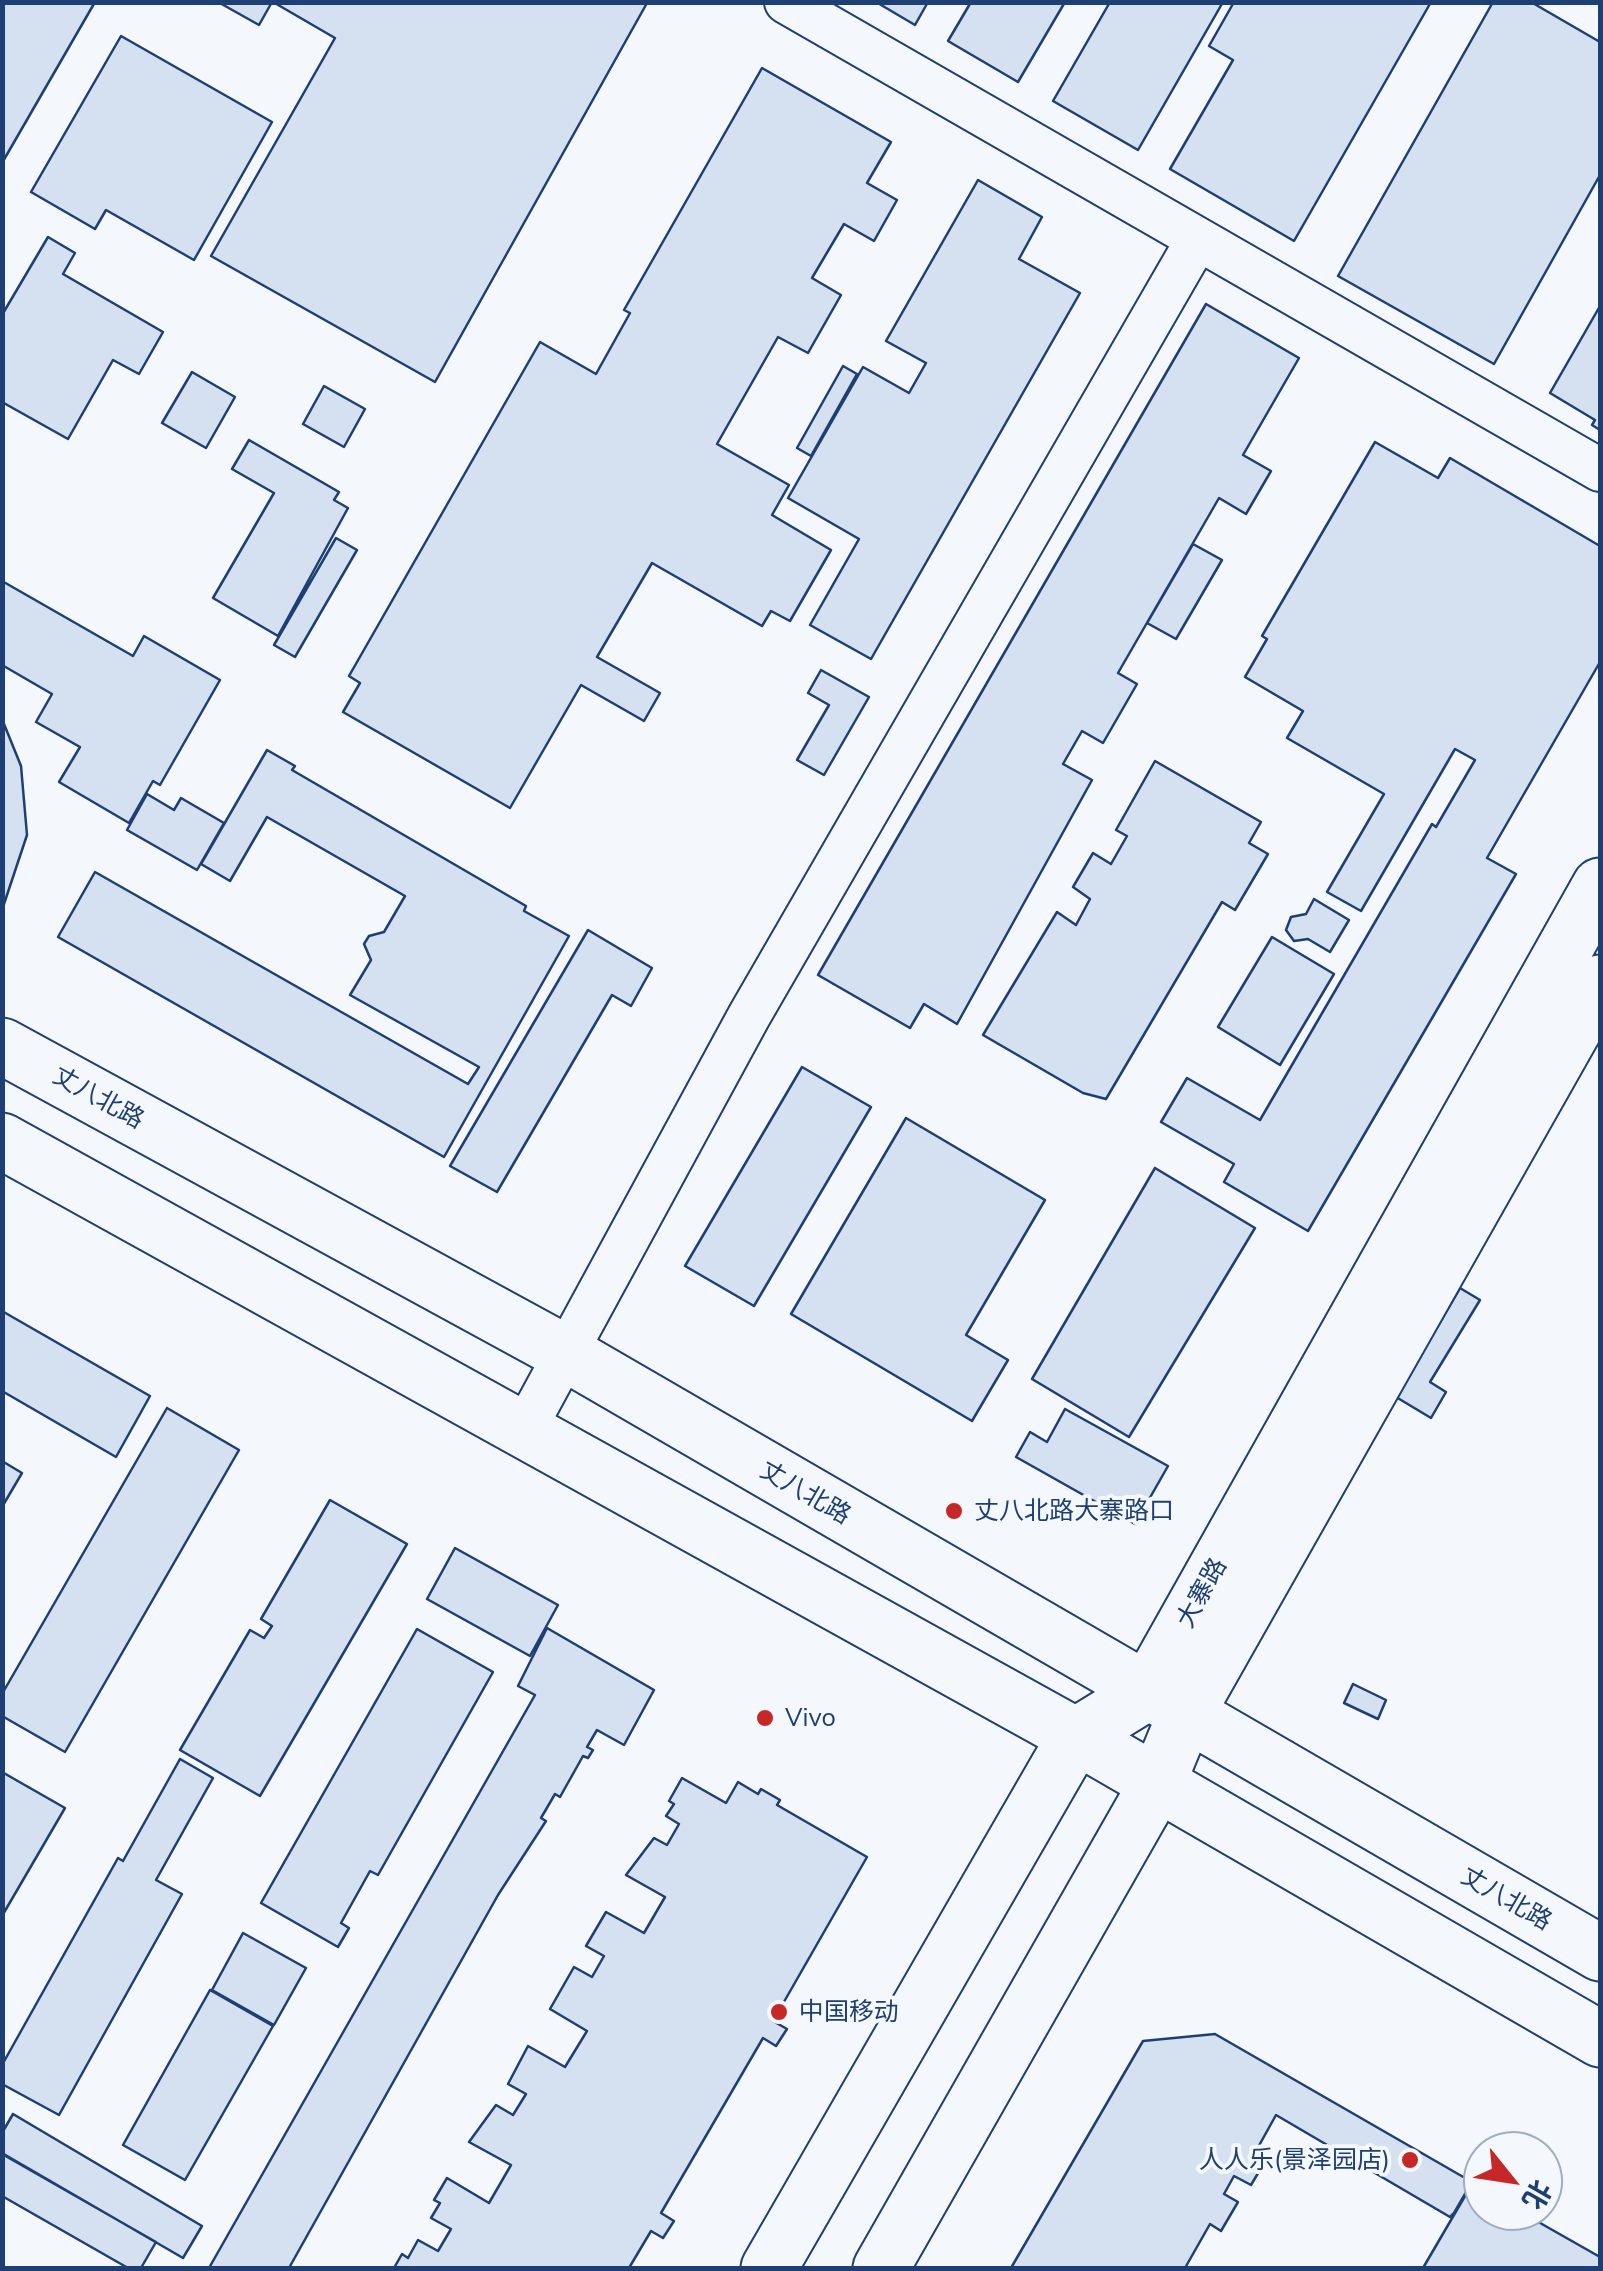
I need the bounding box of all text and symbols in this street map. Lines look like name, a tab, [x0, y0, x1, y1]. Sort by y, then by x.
street label: 丈八北路	[47, 1061, 149, 1135]
street label: 丈八北路	[754, 1455, 856, 1531]
place label: 丈八北路大寨路口	[974, 1496, 1174, 1526]
marker: 丈八北路大寨路口	[943, 1500, 965, 1522]
street label: 大寨路	[1171, 1553, 1233, 1633]
place label: Vivo	[785, 1703, 836, 1733]
marker: Vivo	[754, 1707, 776, 1729]
street label: 丈八北路	[1455, 1861, 1557, 1937]
place label: 中国移动	[799, 1997, 899, 2027]
marker: 中国移动	[768, 2001, 790, 2023]
north arrow	[1463, 2131, 1563, 2231]
place label: 人人乐(景泽园店)	[1199, 2145, 1390, 2175]
marker: 人人乐(景泽园店)	[1399, 2149, 1421, 2171]
text: 北	[1516, 2174, 1560, 2216]

